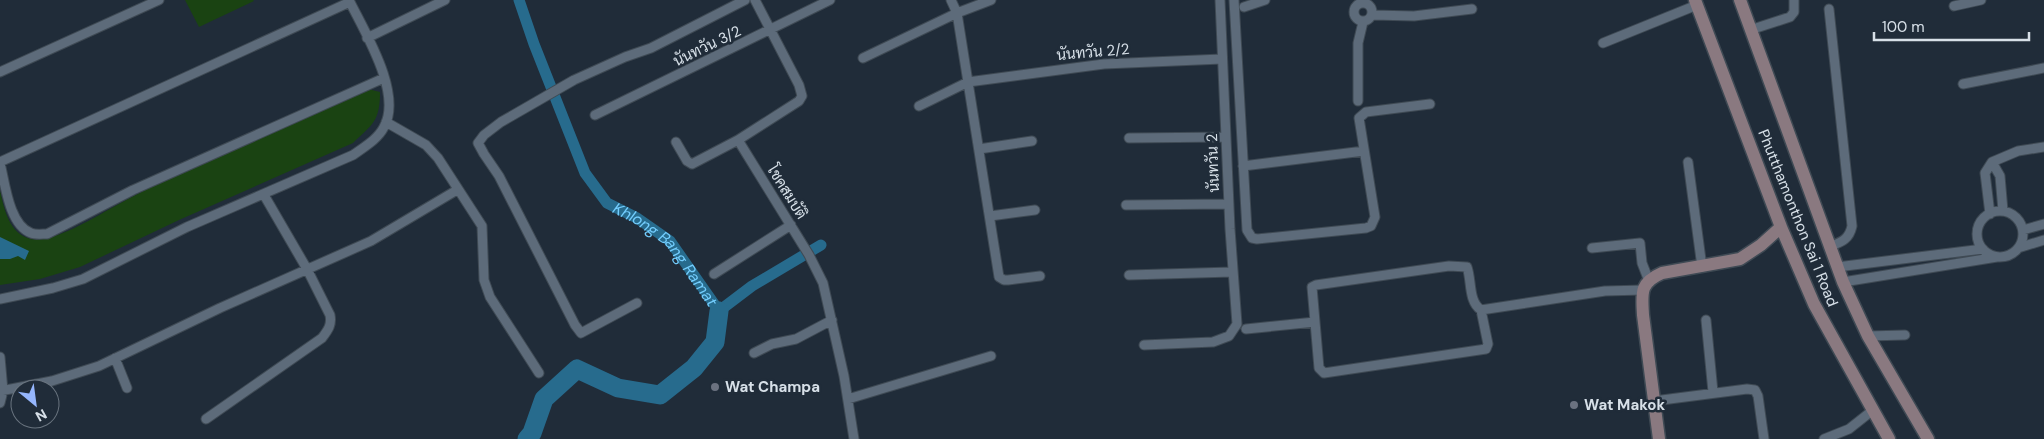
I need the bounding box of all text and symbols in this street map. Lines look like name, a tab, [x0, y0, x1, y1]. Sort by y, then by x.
scale bar	[1874, 10, 2029, 42]
text: 100 m	[1882, 17, 1925, 37]
street label: นันทวัน 3/2	[670, 21, 744, 71]
street label: นันทวัน 2/2	[1056, 39, 1130, 65]
street label: Phutthamonthon Sai 1 Road	[1753, 126, 1843, 310]
street label: นันทวัน 2	[1202, 133, 1224, 193]
street label: โชคสมบัติ	[762, 160, 812, 223]
water label: Khlong Bang Ramat	[610, 197, 723, 311]
place label: Wat Champa	[725, 377, 820, 397]
north arrow	[10, 379, 60, 429]
marker: Wat Champa	[709, 381, 721, 393]
place label: Wat Makok	[1584, 395, 1665, 415]
marker: Wat Makok	[1568, 399, 1580, 411]
text: N	[32, 405, 50, 426]

